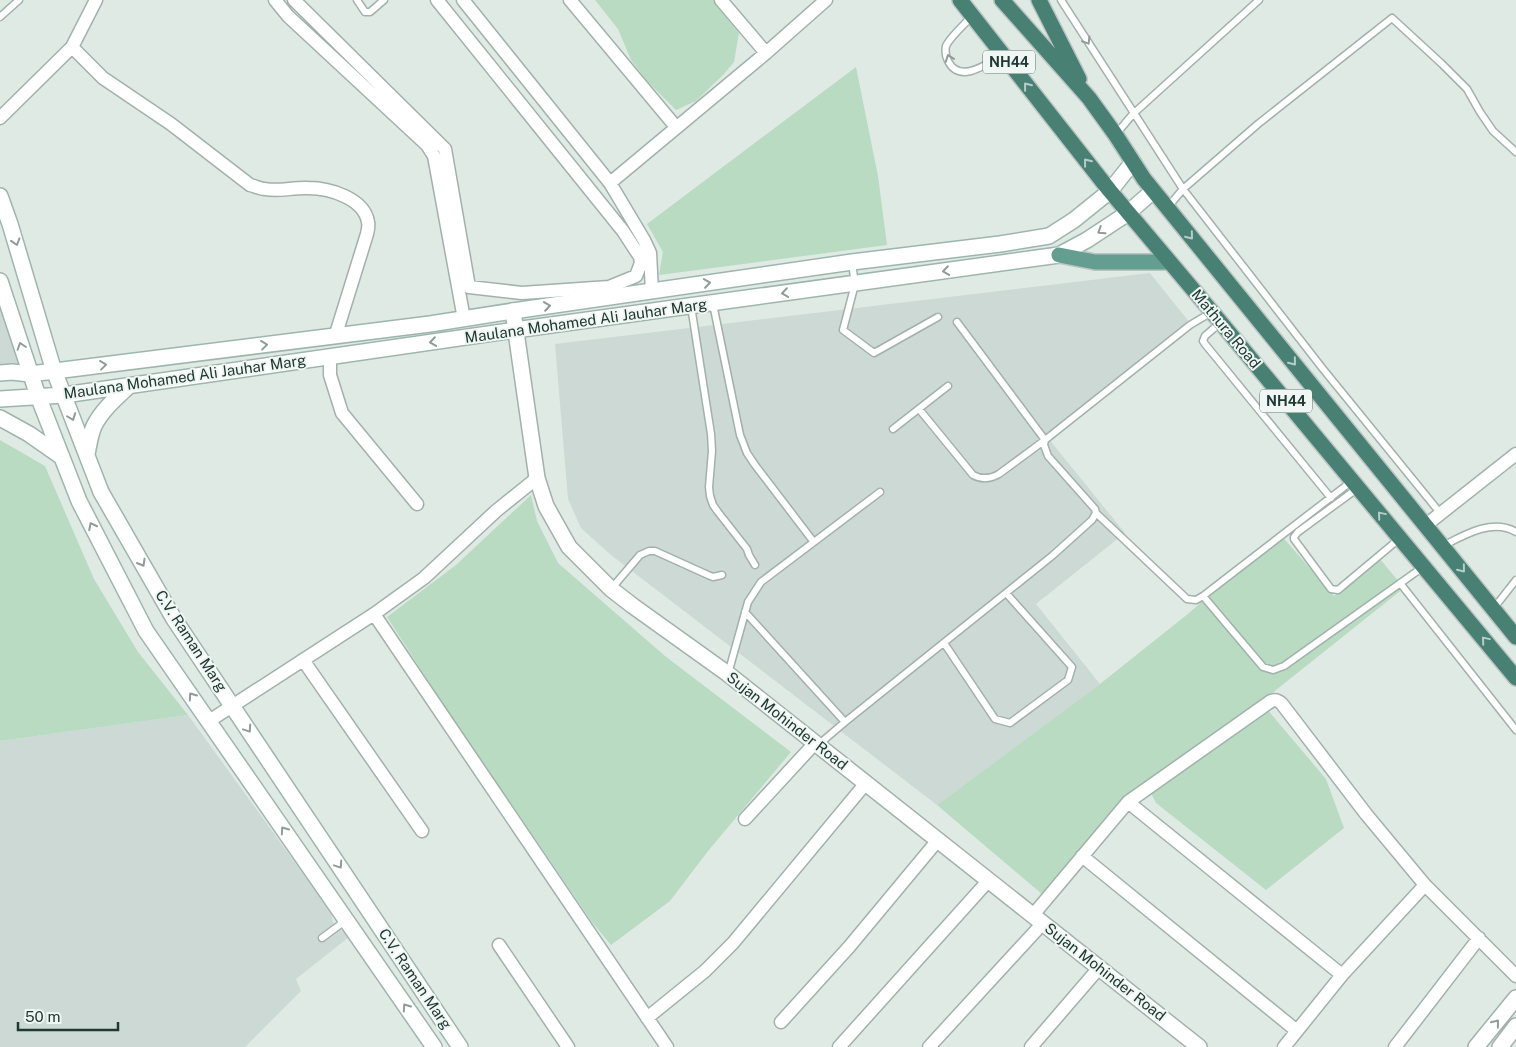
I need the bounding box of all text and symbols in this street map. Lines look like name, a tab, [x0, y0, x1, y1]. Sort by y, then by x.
one-way arrow	[1081, 35, 1090, 45]
road number: NH44	[983, 51, 1035, 74]
one-way arrow	[944, 54, 954, 63]
one-way arrow	[1025, 83, 1033, 92]
one-way arrow	[1084, 159, 1092, 168]
one-way arrow	[1097, 224, 1106, 234]
one-way arrow	[1185, 230, 1193, 239]
one-way arrow	[10, 238, 20, 246]
one-way arrow	[941, 265, 949, 276]
one-way arrow	[703, 278, 712, 288]
street label: Mathura Road	[1189, 286, 1264, 372]
one-way arrow	[780, 287, 788, 298]
street label: Maulana Mohamed Ali Jauhar Marg	[464, 295, 708, 346]
one-way arrow	[543, 301, 551, 312]
one-way arrow	[429, 336, 437, 347]
one-way arrow	[261, 340, 269, 351]
one-way arrow	[17, 342, 27, 351]
street label: Maulana Mohamed Ali Jauhar Marg	[63, 351, 307, 402]
one-way arrow	[1287, 356, 1295, 365]
one-way arrow	[100, 360, 108, 371]
road number: NH44	[1260, 390, 1312, 412]
one-way arrow	[66, 412, 77, 421]
one-way arrow	[1379, 512, 1387, 521]
one-way arrow	[88, 522, 98, 531]
one-way arrow	[136, 558, 146, 567]
one-way arrow	[1456, 563, 1464, 572]
street label: C.V. Raman Marg	[152, 587, 231, 695]
one-way arrow	[1482, 637, 1491, 646]
street label: Sujan Mohinder Road	[724, 668, 851, 773]
one-way arrow	[188, 693, 198, 702]
one-way arrow	[242, 724, 252, 733]
one-way arrow	[281, 826, 290, 836]
one-way arrow	[333, 859, 342, 868]
street label: Sujan Mohinder Road	[1042, 919, 1169, 1024]
street label: C.V. Raman Marg	[375, 925, 455, 1032]
scale bar	[18, 1000, 118, 1032]
one-way arrow	[403, 1003, 412, 1013]
text: 50 m	[25, 1008, 60, 1025]
one-way arrow	[1491, 1019, 1500, 1028]

